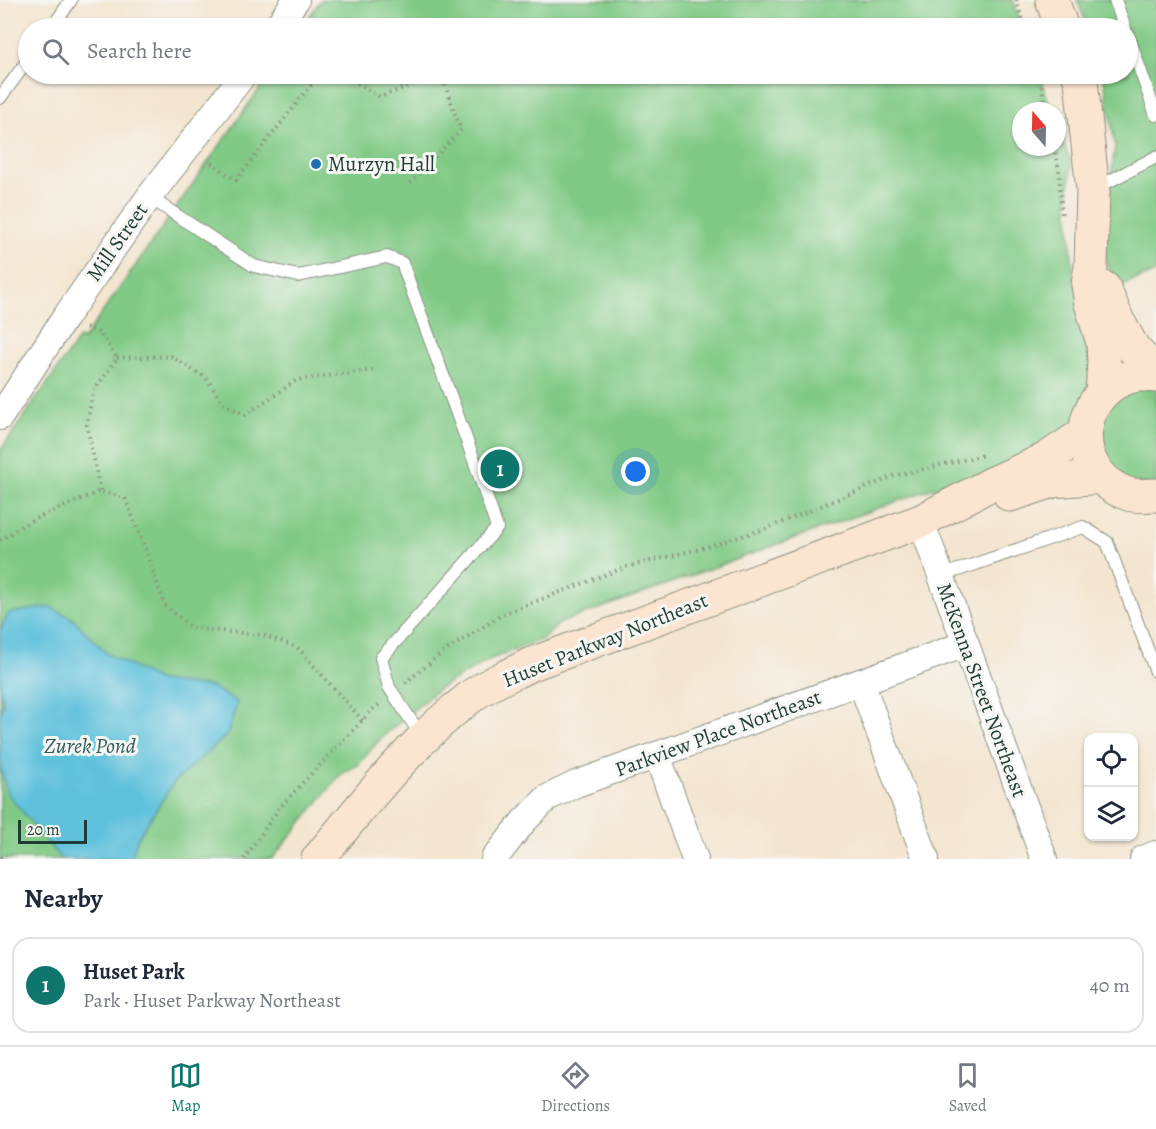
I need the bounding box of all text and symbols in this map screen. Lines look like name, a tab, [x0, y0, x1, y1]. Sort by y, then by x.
search box	[18, 18, 1138, 84]
icon: search	[39, 35, 72, 68]
text: Search here	[87, 36, 192, 66]
north arrow	[1012, 102, 1066, 156]
place label: Murzyn Hall	[328, 150, 435, 178]
marker: Murzyn Hall	[309, 157, 323, 171]
street label: Mill Street	[80, 197, 154, 287]
pin: 1	[480, 446, 520, 492]
your location	[621, 457, 650, 486]
street label: McKenna Street Northeast	[930, 579, 1034, 801]
street label: Huset Parkway Northeast	[498, 586, 712, 694]
street label: Parkview Place Northeast	[611, 683, 825, 783]
water label: Zurek Pond	[44, 731, 136, 761]
map controls	[1084, 733, 1138, 841]
button: locate	[1084, 733, 1138, 787]
button: layers	[1084, 787, 1138, 841]
scale bar	[18, 817, 87, 844]
text: 20 m	[27, 819, 60, 841]
text: Nearby	[24, 881, 103, 916]
text: Huset Park	[83, 957, 185, 987]
text: 1	[42, 972, 49, 999]
text: 40 m	[1090, 972, 1130, 999]
text: Park · Huset Parkway Northeast	[83, 987, 341, 1014]
tab: Map	[169, 1059, 202, 1117]
tab: Directions	[541, 1059, 610, 1117]
tab: Saved	[949, 1059, 987, 1117]

